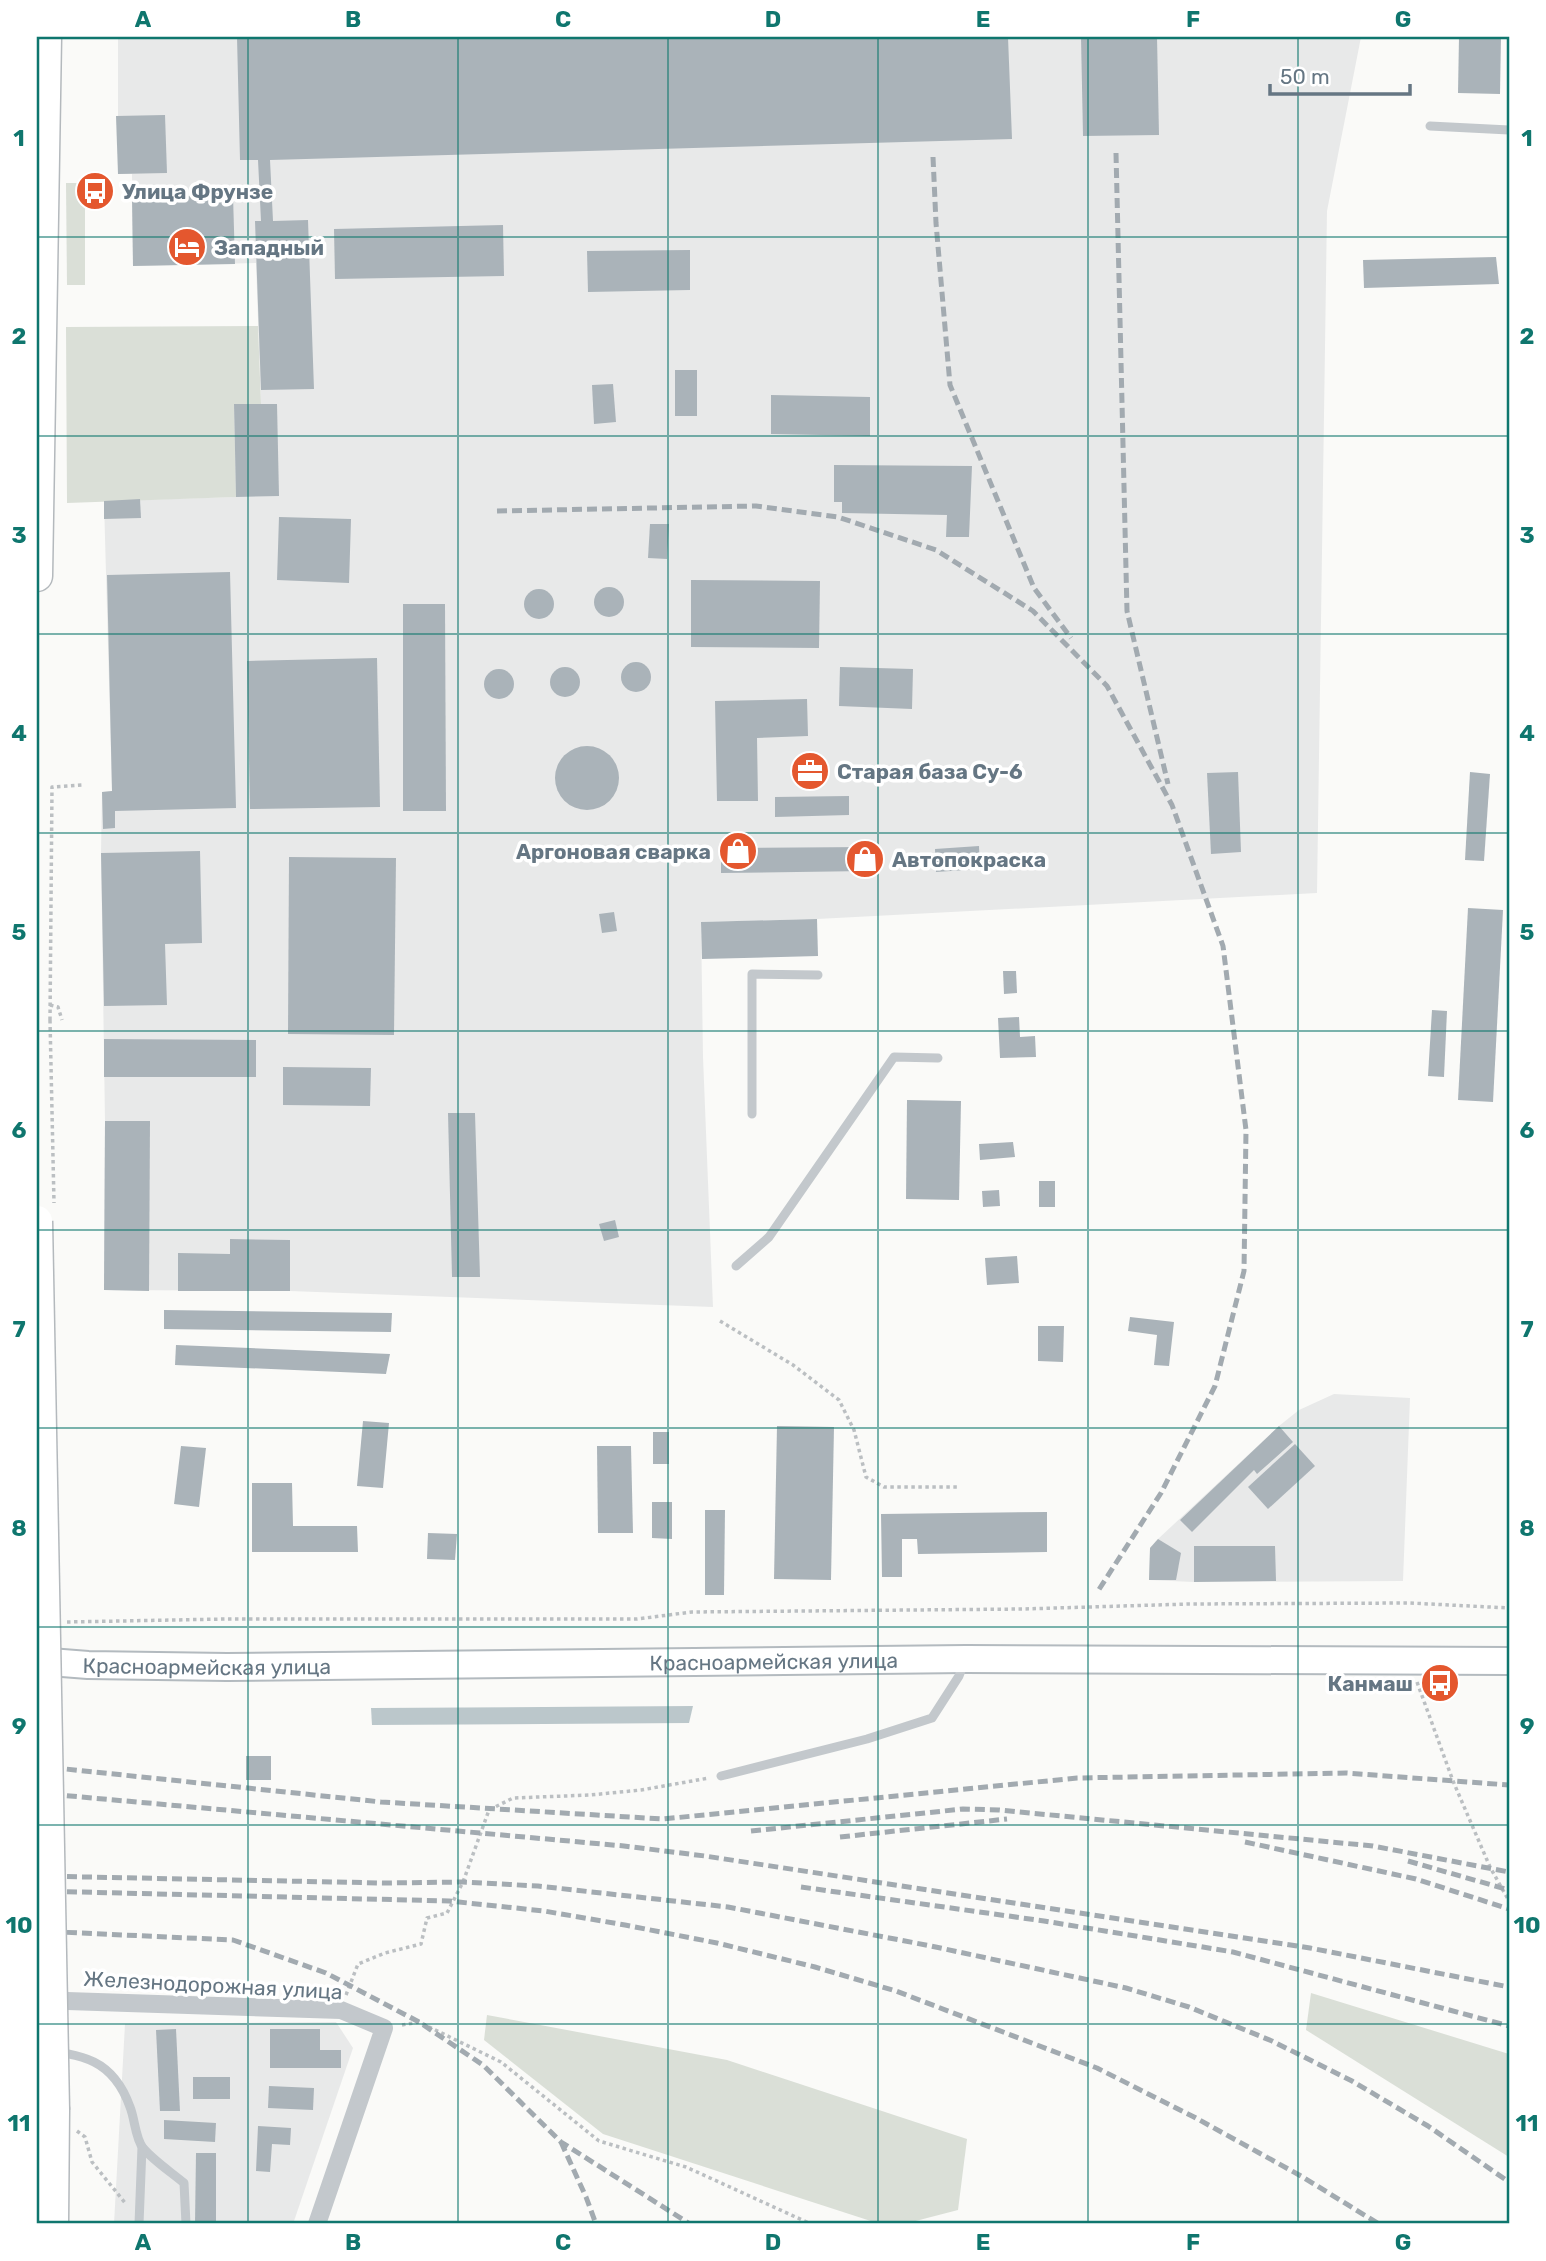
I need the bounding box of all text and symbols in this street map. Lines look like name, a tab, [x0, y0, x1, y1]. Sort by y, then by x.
text: A	[135, 5, 152, 33]
text: B	[345, 5, 361, 33]
text: C	[555, 5, 571, 33]
text: D	[765, 5, 781, 33]
text: E	[976, 5, 990, 33]
text: F	[1186, 5, 1200, 33]
text: G	[1395, 5, 1411, 33]
scale bar	[1270, 52, 1410, 96]
text: 50 m	[1280, 64, 1330, 89]
text: 1	[13, 124, 25, 152]
text: 1	[1521, 124, 1533, 152]
bus stop icon: Улица Фрунзе	[74, 170, 116, 212]
place label: Улица Фрунзе	[122, 179, 273, 204]
hotel icon: Западный	[166, 226, 208, 268]
place label: Западный	[214, 235, 324, 260]
text: 2	[12, 322, 26, 350]
text: 2	[1520, 322, 1534, 350]
text: 3	[11, 521, 27, 549]
text: 3	[1519, 521, 1535, 549]
text: 4	[11, 719, 27, 747]
text: 4	[1519, 719, 1535, 747]
office icon: Старая база Су-6	[789, 750, 831, 792]
place label: Старая база Су-6	[837, 759, 1023, 784]
shop icon: Аргоновая сварка	[717, 830, 759, 872]
shop icon: Автопокраска	[844, 838, 886, 880]
place label: Аргоновая сварка	[516, 839, 711, 864]
place label: Автопокраска	[892, 847, 1046, 872]
text: 5	[12, 918, 27, 946]
text: 5	[1520, 918, 1535, 946]
text: 6	[12, 1116, 27, 1144]
text: 6	[1520, 1116, 1535, 1144]
text: 7	[12, 1315, 26, 1343]
text: 7	[1520, 1315, 1534, 1343]
text: 8	[11, 1514, 27, 1542]
text: 8	[1519, 1514, 1535, 1542]
street label: Красноармейская улица	[649, 1647, 898, 1675]
street label: Красноармейская улица	[82, 1652, 331, 1680]
bus stop icon: Канмаш	[1419, 1662, 1461, 1704]
place label: Канмаш	[1327, 1671, 1413, 1696]
text: 9	[12, 1712, 26, 1740]
text: 9	[1520, 1712, 1534, 1740]
text: 10	[5, 1911, 33, 1939]
text: 10	[1513, 1911, 1541, 1939]
street label: Железнодорожная улица	[83, 1966, 343, 2004]
text: 11	[8, 2109, 30, 2137]
text: 11	[1516, 2109, 1538, 2137]
text: A	[135, 2228, 152, 2256]
text: B	[345, 2228, 361, 2256]
text: C	[555, 2228, 571, 2256]
text: D	[765, 2228, 781, 2256]
text: E	[976, 2228, 990, 2256]
text: F	[1186, 2228, 1200, 2256]
text: G	[1395, 2228, 1411, 2256]

